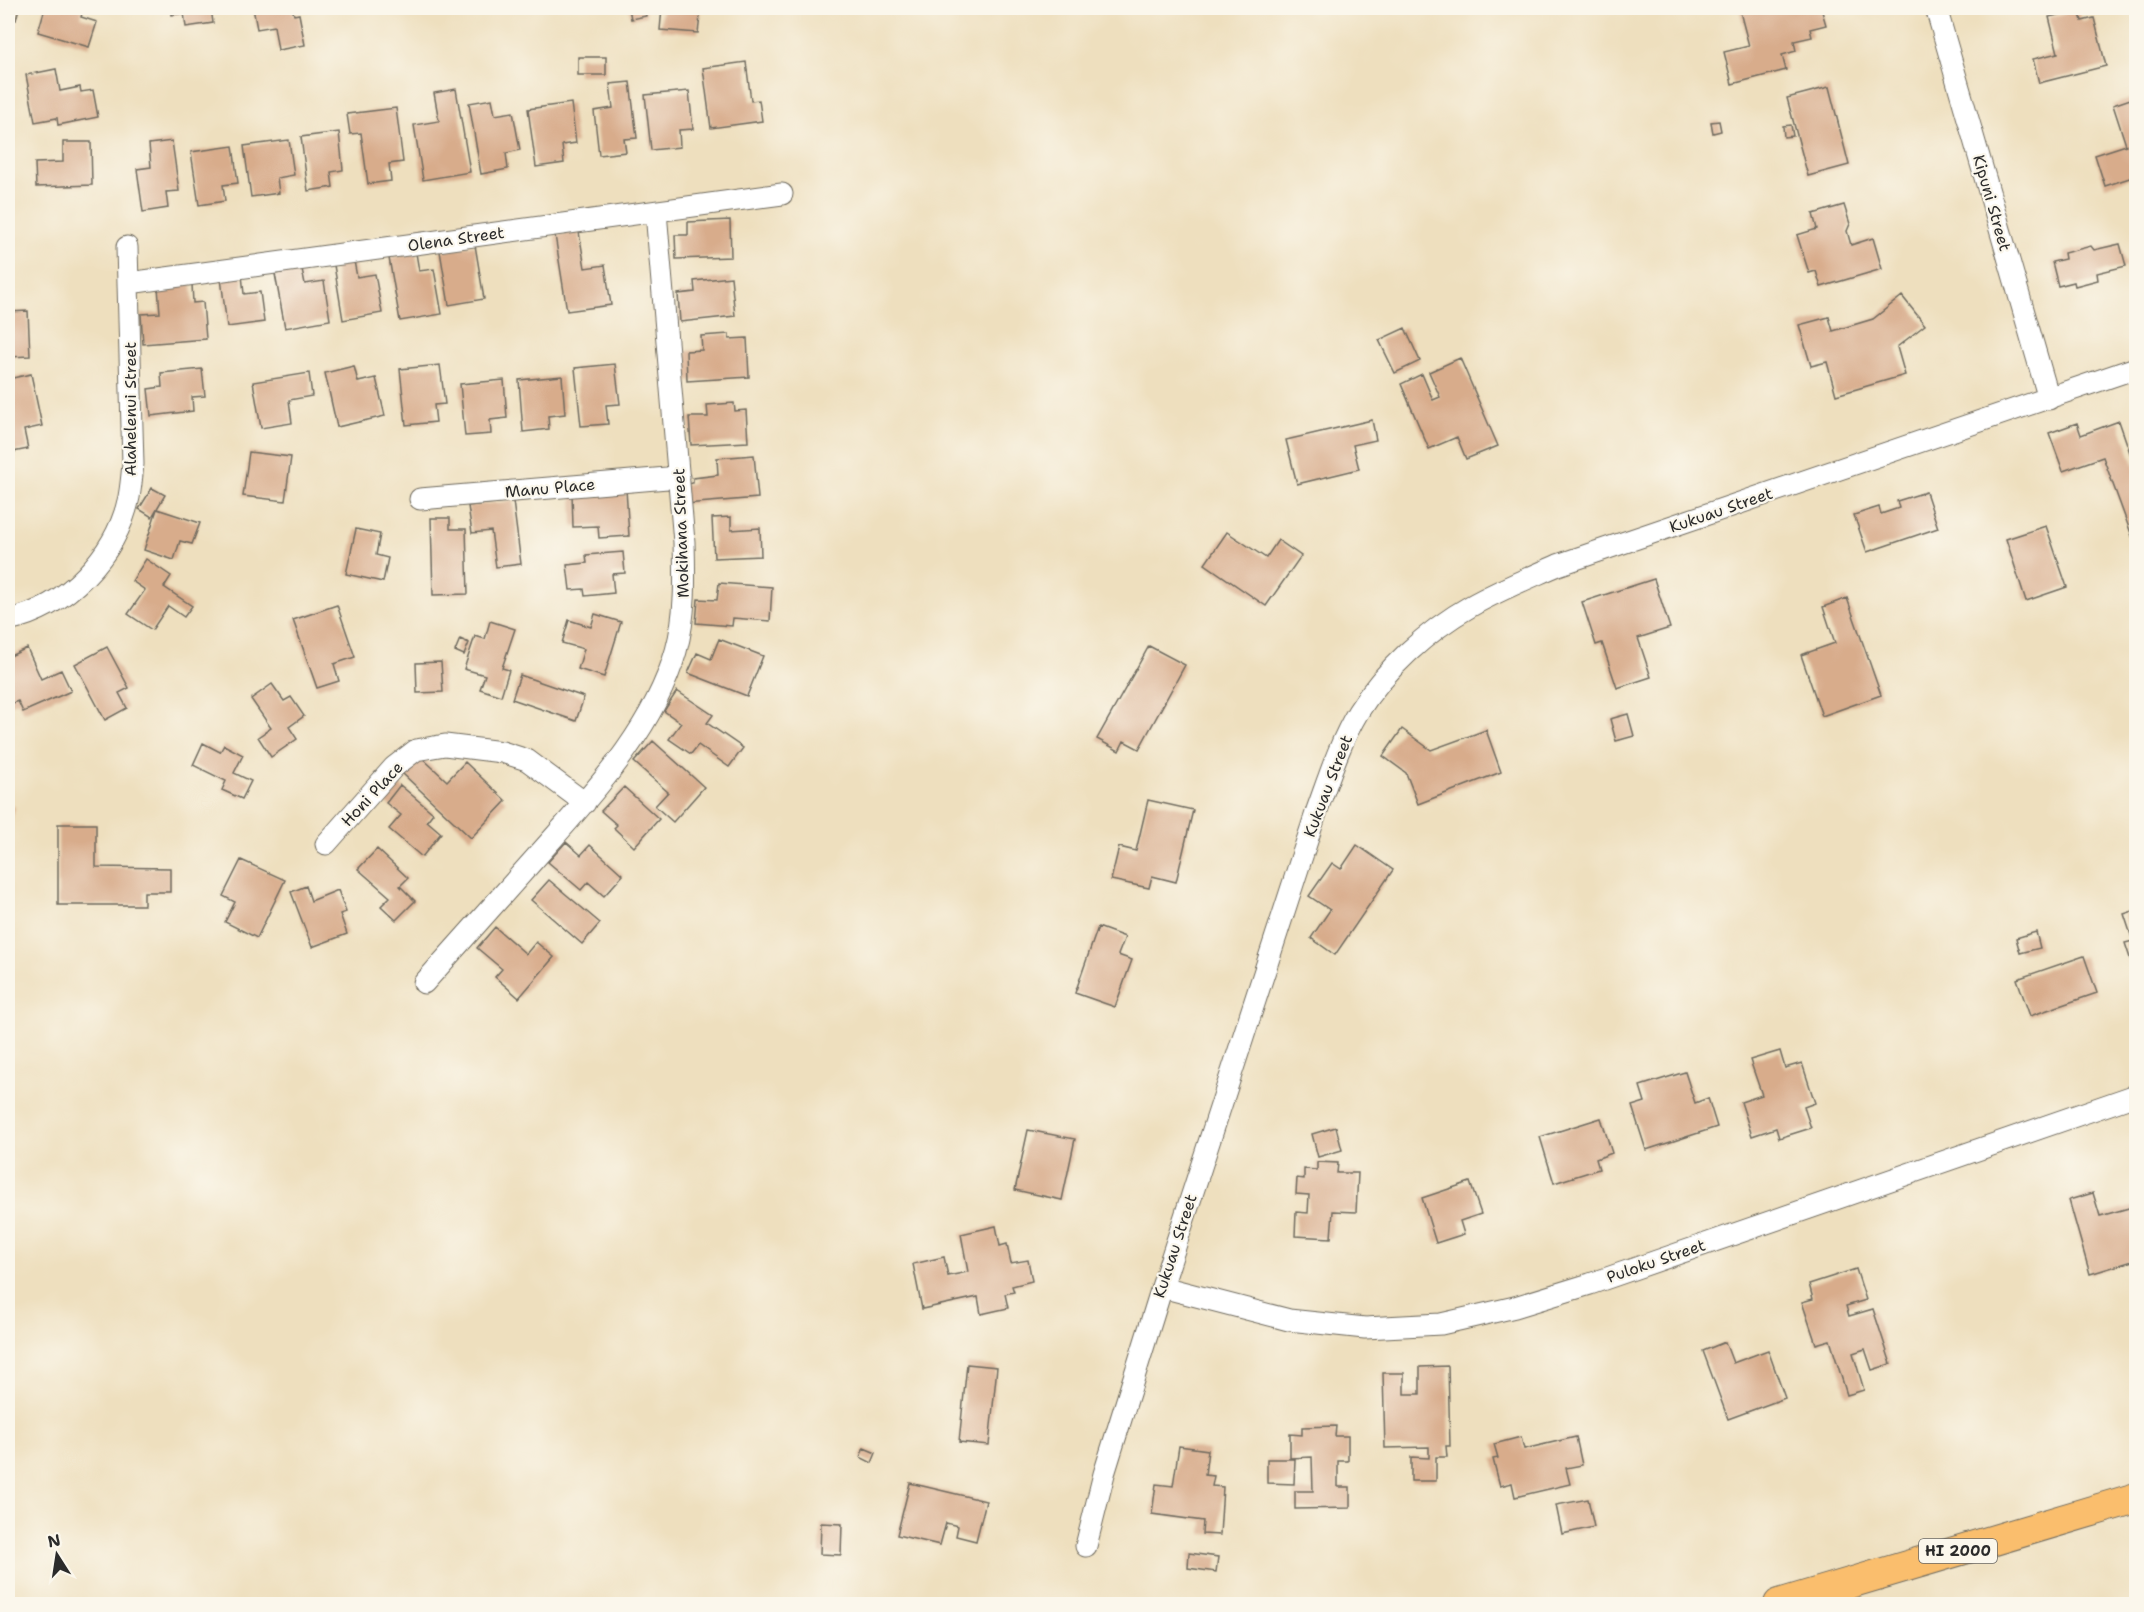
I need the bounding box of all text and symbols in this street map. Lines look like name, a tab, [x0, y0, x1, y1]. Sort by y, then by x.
street label: Kipuni Street	[1968, 152, 2016, 254]
street label: Olena Street	[406, 222, 506, 256]
street label: Alahelenui Street	[120, 342, 141, 476]
street label: Mokihana Street	[668, 468, 694, 598]
street label: Manu Place	[504, 474, 596, 502]
street label: Kukuau Street	[1667, 483, 1775, 537]
street label: Kukuau Street	[1299, 732, 1357, 840]
street label: Honi Place	[336, 757, 408, 831]
street label: Kukuau Street	[1148, 1191, 1202, 1301]
street label: Puloku Street	[1604, 1234, 1708, 1288]
north arrow	[27, 1525, 87, 1585]
text: N	[46, 1529, 62, 1552]
road number: HI 2000	[1919, 1539, 1997, 1563]

